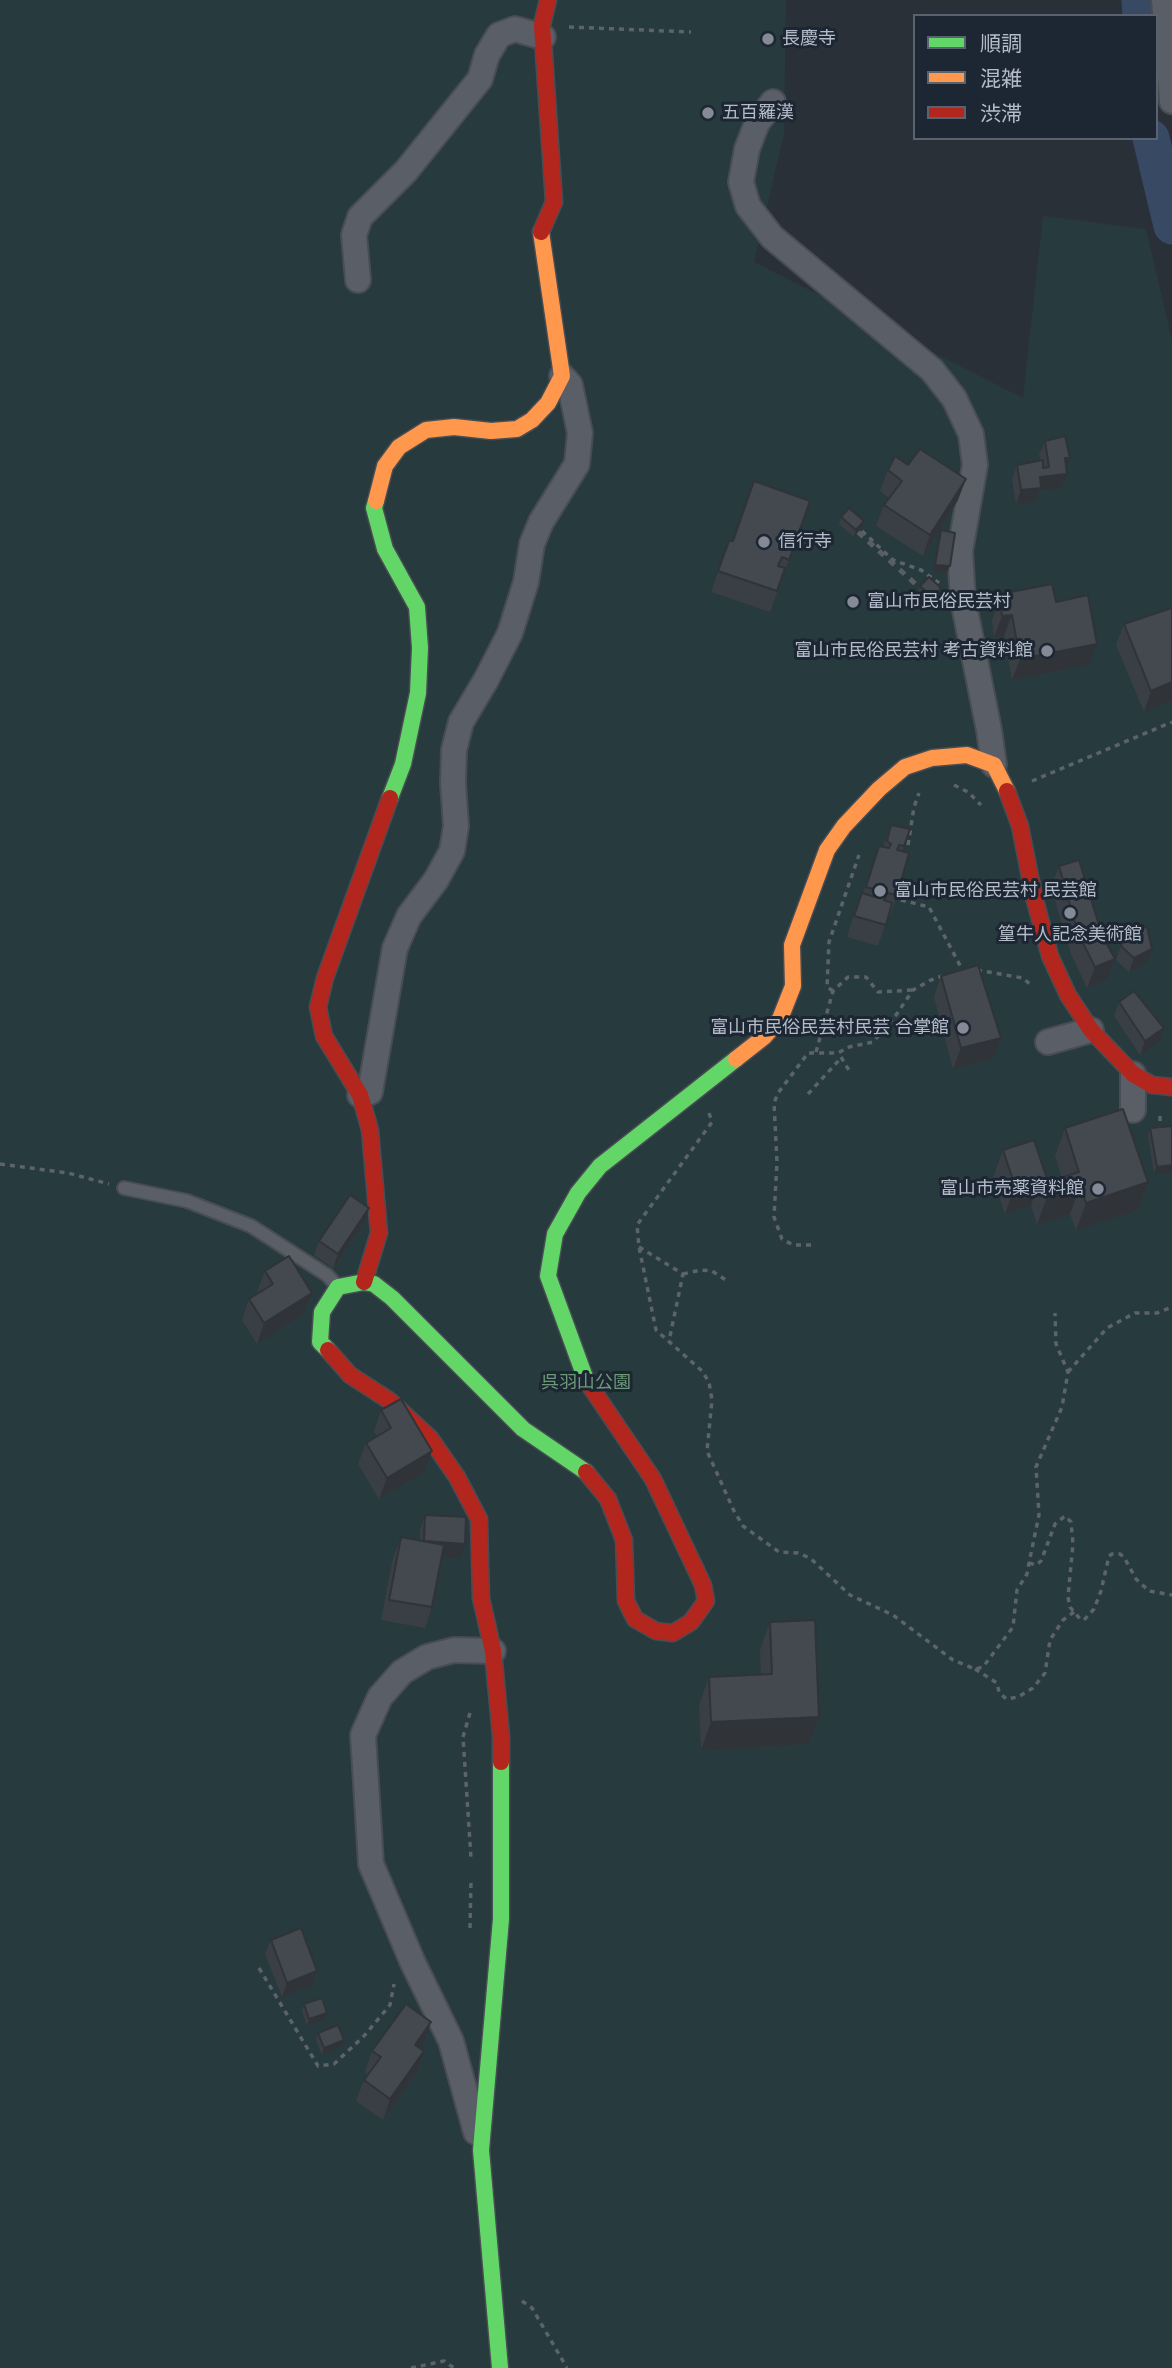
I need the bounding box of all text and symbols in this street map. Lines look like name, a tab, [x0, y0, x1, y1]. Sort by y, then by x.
legend	[913, 14, 1158, 140]
place label: 長慶寺	[782, 28, 836, 50]
text: 順調	[980, 30, 1022, 58]
marker: 長慶寺	[760, 31, 776, 47]
text: 混雑	[980, 65, 1022, 93]
text: 渋滞	[980, 100, 1022, 128]
place label: 五百羅漢	[722, 102, 794, 124]
marker: 五百羅漢	[700, 105, 716, 121]
place label: 信行寺	[778, 531, 832, 553]
marker: 信行寺	[756, 534, 772, 550]
place label: 富山市民俗民芸村	[867, 591, 1011, 613]
marker: 富山市民俗民芸村	[845, 594, 861, 610]
place label: 富山市民俗民芸村 考古資料館	[794, 640, 1033, 662]
marker: 富山市民俗民芸村 考古資料館	[1039, 643, 1055, 659]
place label: 富山市民俗民芸村 民芸館	[894, 880, 1097, 902]
marker: 富山市民俗民芸村 民芸館	[872, 883, 888, 899]
marker: 篁牛人記念美術館	[1062, 905, 1078, 921]
place label: 篁牛人記念美術館	[998, 924, 1142, 946]
place label: 富山市民俗民芸村民芸 合掌館	[710, 1017, 949, 1039]
marker: 富山市民俗民芸村民芸 合掌館	[955, 1020, 971, 1036]
place label: 富山市売薬資料館	[940, 1178, 1084, 1200]
marker: 富山市売薬資料館	[1090, 1181, 1106, 1197]
park label: 呉羽山公園	[541, 1372, 631, 1394]

